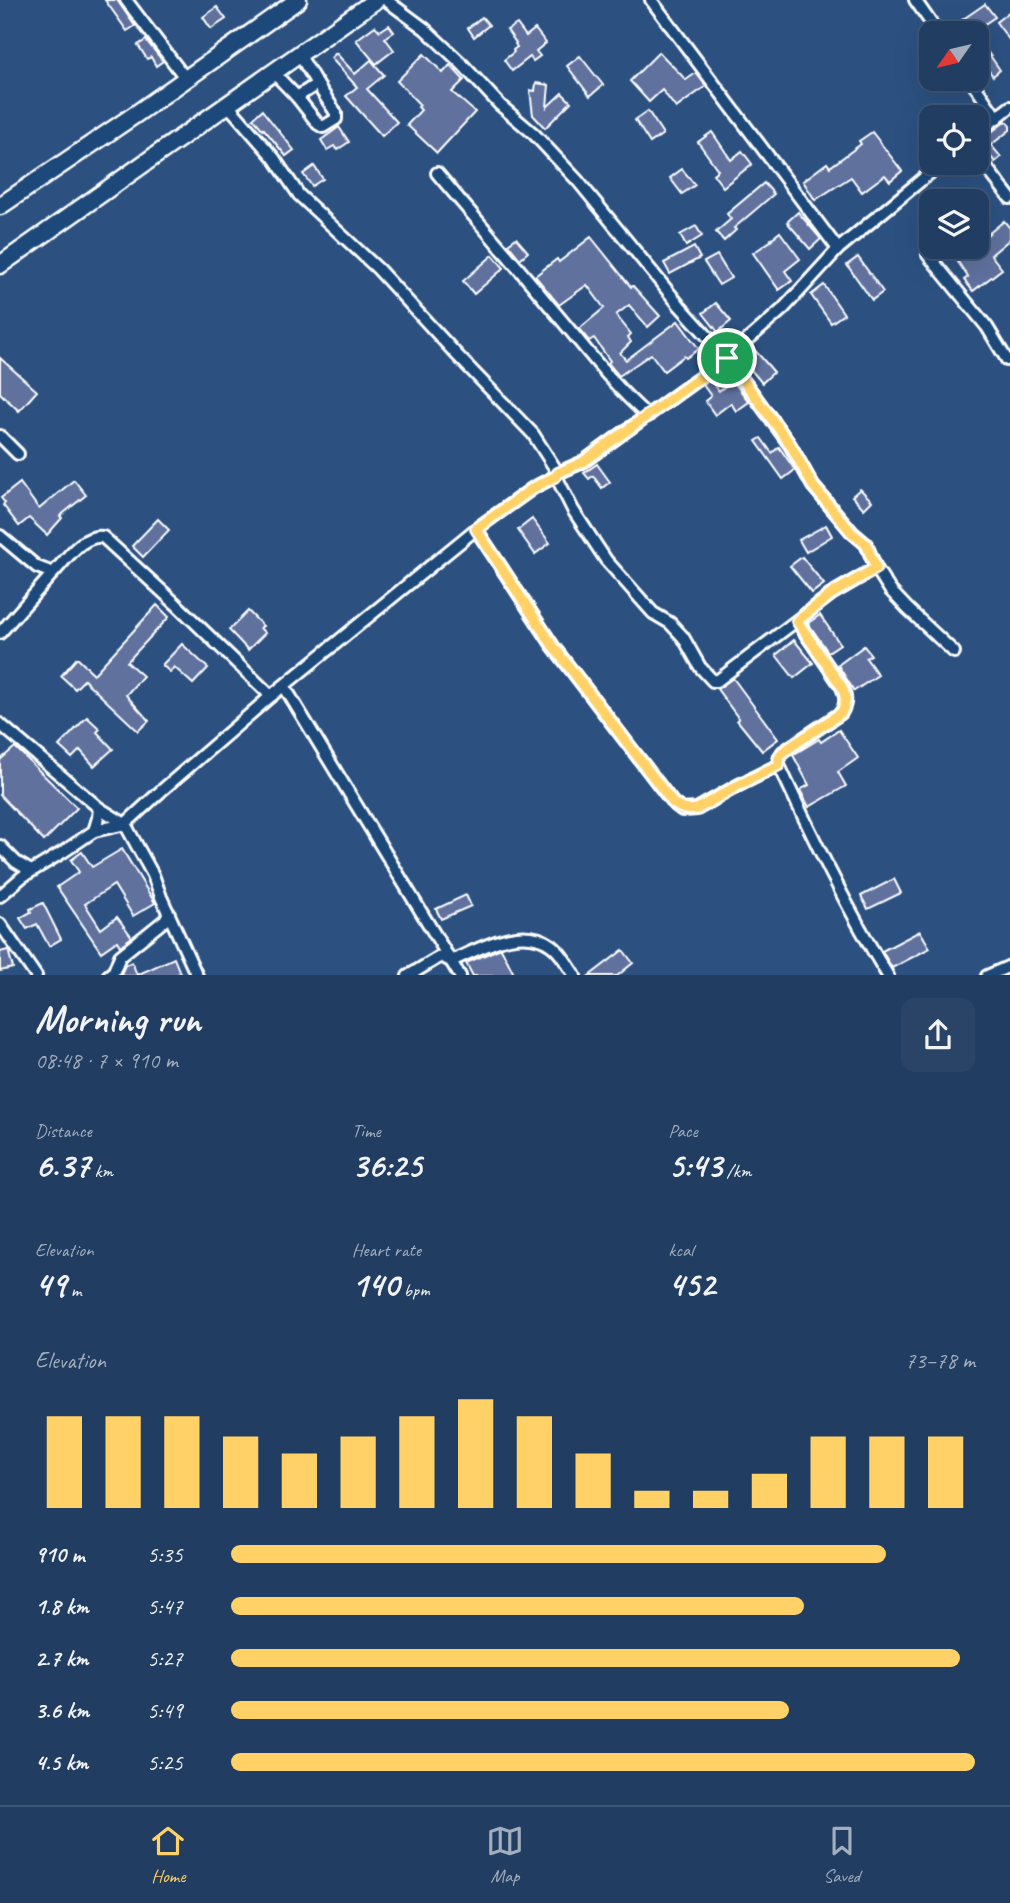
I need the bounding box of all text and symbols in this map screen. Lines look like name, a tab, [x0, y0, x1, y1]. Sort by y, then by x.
north arrow	[919, 21, 989, 91]
map controls	[919, 21, 989, 259]
button: locate	[919, 105, 989, 175]
button: layers	[919, 189, 989, 259]
pin	[697, 328, 757, 388]
icon: arrive	[708, 339, 746, 377]
text: Morning run	[35, 996, 201, 1043]
button: share	[901, 998, 975, 1072]
text: 08:48 · 7 × 910 m	[35, 1046, 178, 1075]
text: Distance	[35, 1119, 92, 1143]
text: Time	[352, 1119, 381, 1143]
text: Pace	[668, 1119, 698, 1143]
text: 6.37	[35, 1143, 90, 1188]
text: 36:25	[352, 1143, 422, 1188]
text: 5:43	[668, 1143, 722, 1188]
text: km	[90, 1159, 113, 1183]
text: /km	[722, 1159, 751, 1183]
text: Elevation	[35, 1238, 93, 1262]
text: Heart rate	[352, 1238, 421, 1262]
text: kcal	[668, 1238, 693, 1262]
text: 49	[35, 1262, 66, 1307]
text: 140	[352, 1262, 399, 1307]
text: 452	[668, 1262, 715, 1307]
text: m	[66, 1278, 81, 1302]
text: bpm	[399, 1278, 430, 1302]
text: Elevation	[35, 1346, 106, 1375]
text: 73–78 m	[905, 1346, 975, 1375]
text: 910 m	[35, 1540, 84, 1569]
text: 5:35	[147, 1540, 183, 1569]
text: 1.8 km	[35, 1592, 89, 1621]
text: 5:47	[147, 1592, 183, 1621]
text: 2.7 km	[35, 1644, 88, 1673]
text: 5:27	[147, 1644, 183, 1673]
text: 3.6 km	[35, 1696, 89, 1725]
text: 5:49	[147, 1696, 183, 1725]
text: 4.5 km	[35, 1748, 88, 1777]
text: 5:25	[147, 1748, 183, 1777]
tab: Home	[149, 1822, 187, 1888]
tab: Map	[486, 1822, 524, 1888]
tab: Saved	[823, 1822, 861, 1888]

